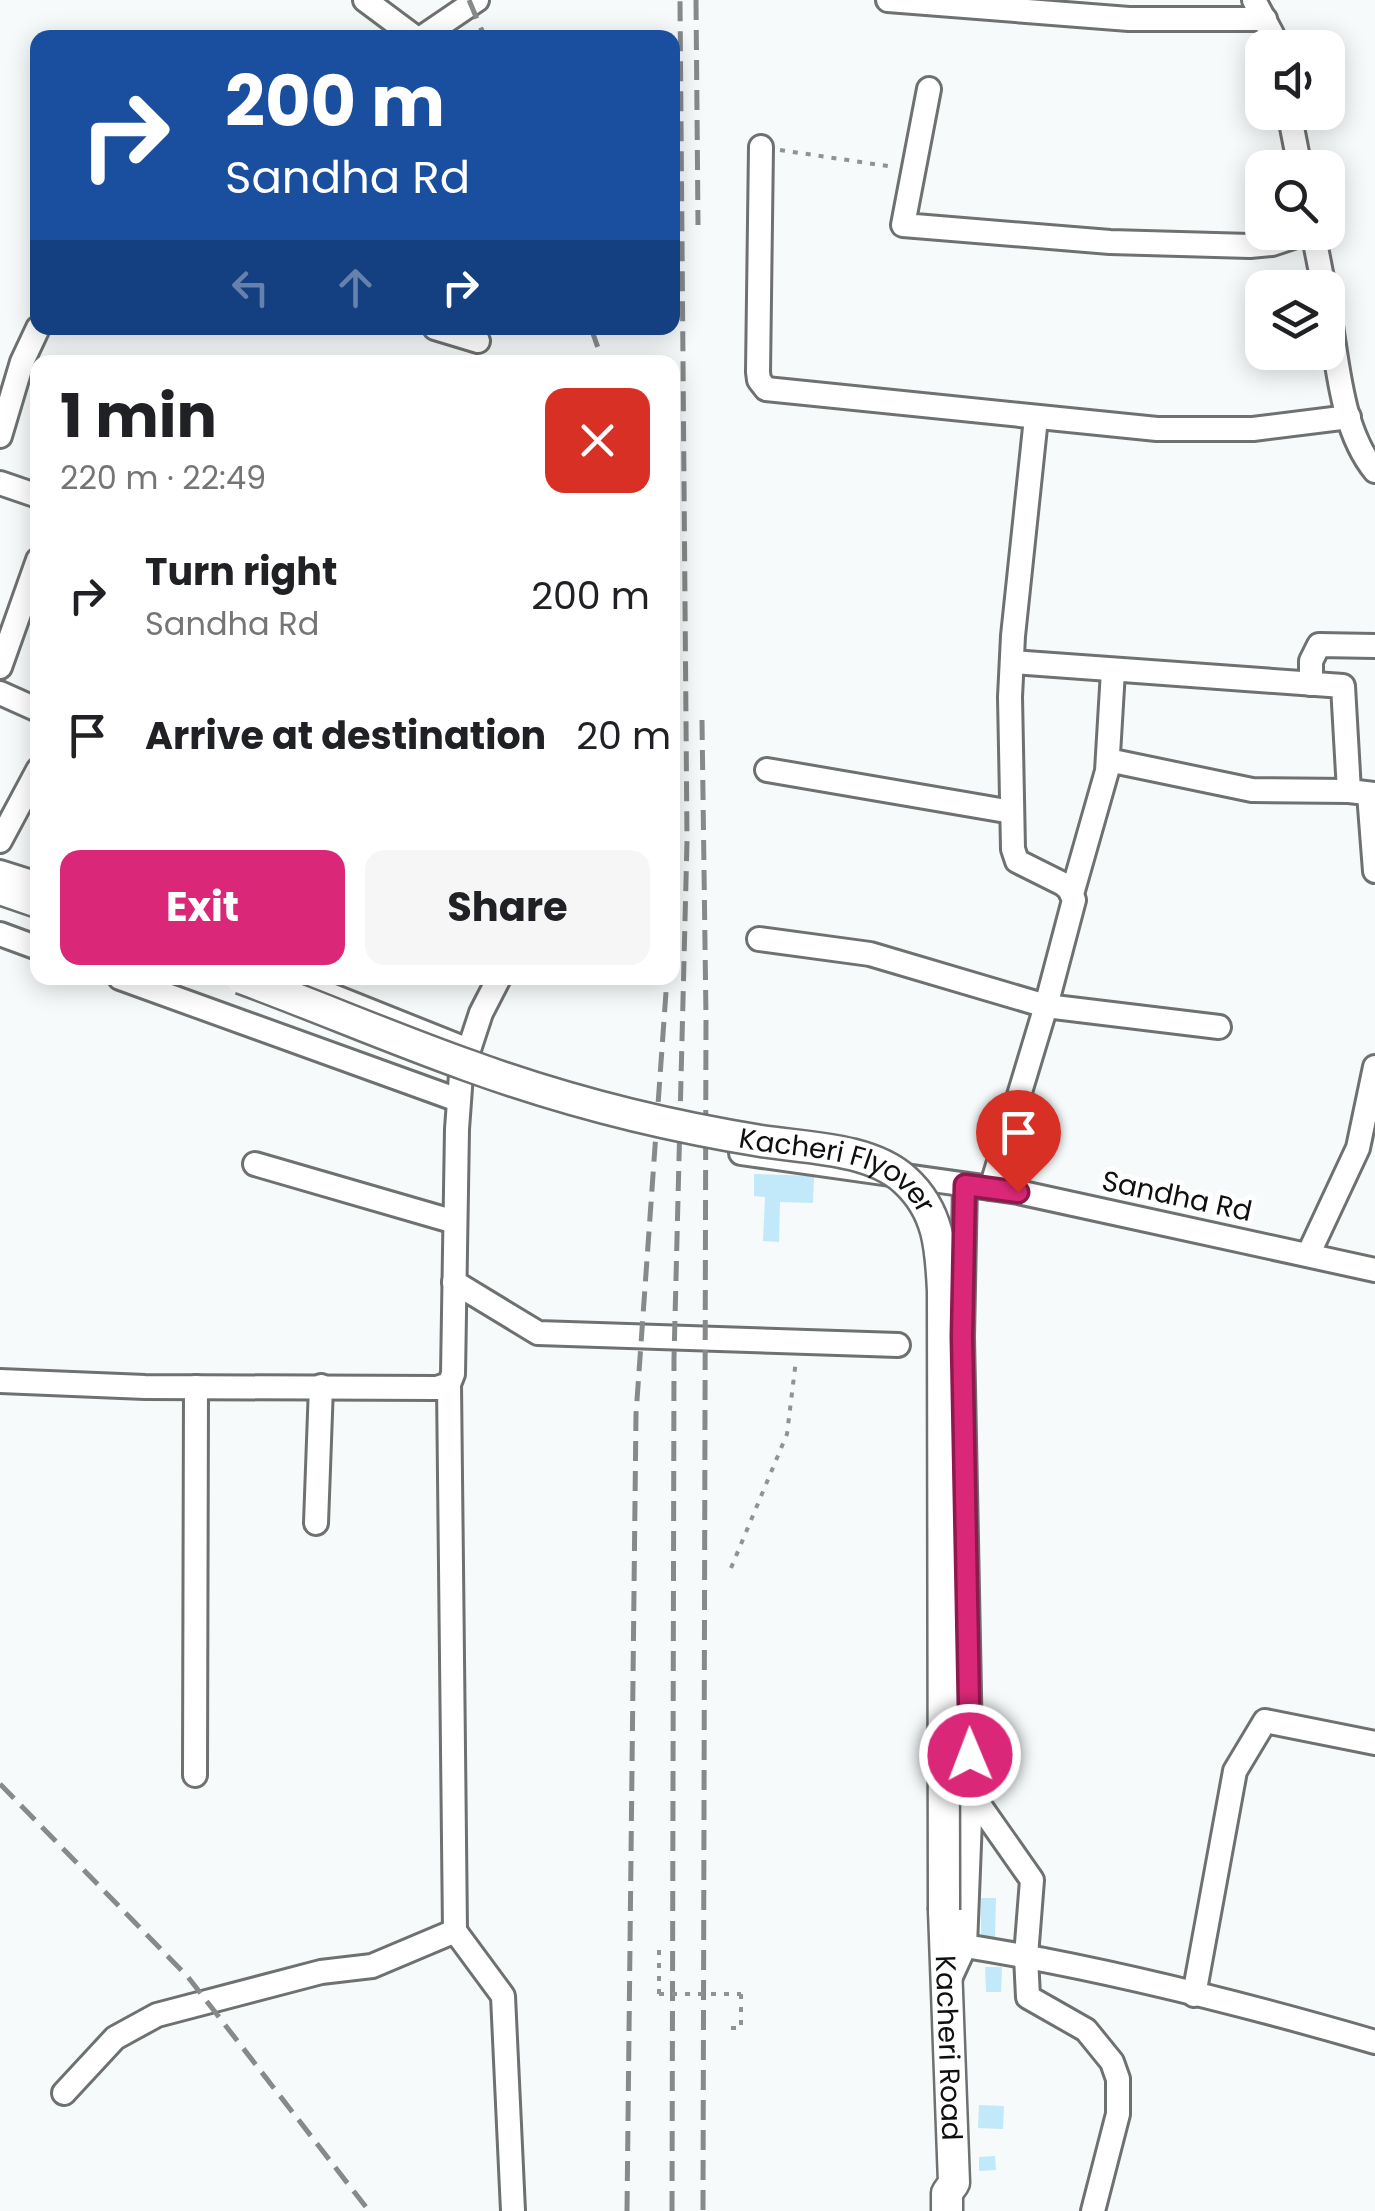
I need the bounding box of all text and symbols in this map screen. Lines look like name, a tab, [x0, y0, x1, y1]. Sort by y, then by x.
map controls	[1245, 30, 1345, 370]
button: sound	[1245, 30, 1345, 130]
text: 200 m	[225, 52, 445, 151]
icon: right	[60, 70, 190, 200]
text: Sandha Rd	[225, 146, 470, 209]
button: search	[1245, 150, 1345, 250]
icon: left	[223, 260, 278, 315]
icon: ahead	[328, 260, 383, 315]
icon: right	[433, 260, 488, 315]
button: layers	[1245, 270, 1345, 370]
text: 1 min	[60, 374, 217, 458]
button: close	[545, 388, 650, 493]
text: 220 m · 22:49	[60, 455, 266, 500]
text: Turn right	[145, 545, 337, 598]
icon: right	[60, 568, 115, 623]
text: 200 m	[531, 569, 650, 622]
text: Sandha Rd	[145, 601, 319, 646]
icon: arrive	[60, 708, 115, 763]
text: Arrive at destination	[145, 709, 546, 762]
text: 20 m	[576, 709, 671, 762]
button: Exit	[60, 850, 345, 965]
button: Share	[365, 850, 650, 965]
pin	[976, 1090, 1061, 1193]
icon: arrive	[991, 1105, 1046, 1160]
street label: Kacheri Flyover	[736, 1118, 945, 1219]
street label: Sandha Rd	[1098, 1161, 1256, 1231]
position arrow	[918, 1703, 1022, 1807]
street label: Kacheri Road	[926, 1954, 972, 2141]

